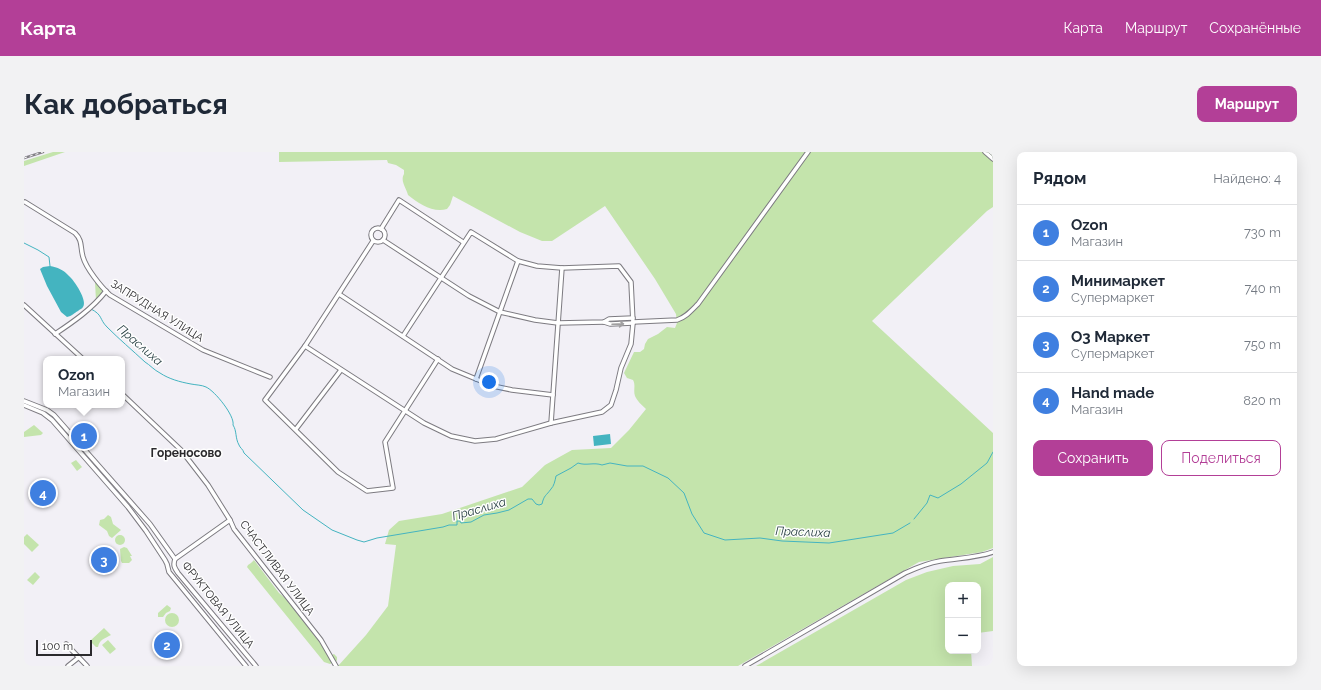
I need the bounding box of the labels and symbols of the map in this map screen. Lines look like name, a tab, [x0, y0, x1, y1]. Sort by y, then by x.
street label: ЗАПРУДНАЯ УЛИЦА	[108, 277, 206, 345]
one-way arrow	[611, 320, 624, 328]
water label: Праслиха	[115, 322, 165, 368]
your location	[479, 372, 499, 392]
pin: 1	[71, 421, 97, 451]
district label: Гореносово	[150, 446, 222, 460]
pin: 4	[30, 478, 56, 508]
water label: Праслиха	[450, 495, 508, 523]
street label: СЧАСТЛИВАЯ УЛИЦА	[237, 518, 317, 618]
water label: Праслиха	[775, 524, 831, 540]
pin: 3	[91, 545, 117, 575]
street label: ФРУКТОВАЯ УЛИЦА	[179, 559, 257, 651]
pin: 2	[154, 630, 180, 660]
scale bar	[36, 638, 92, 657]

